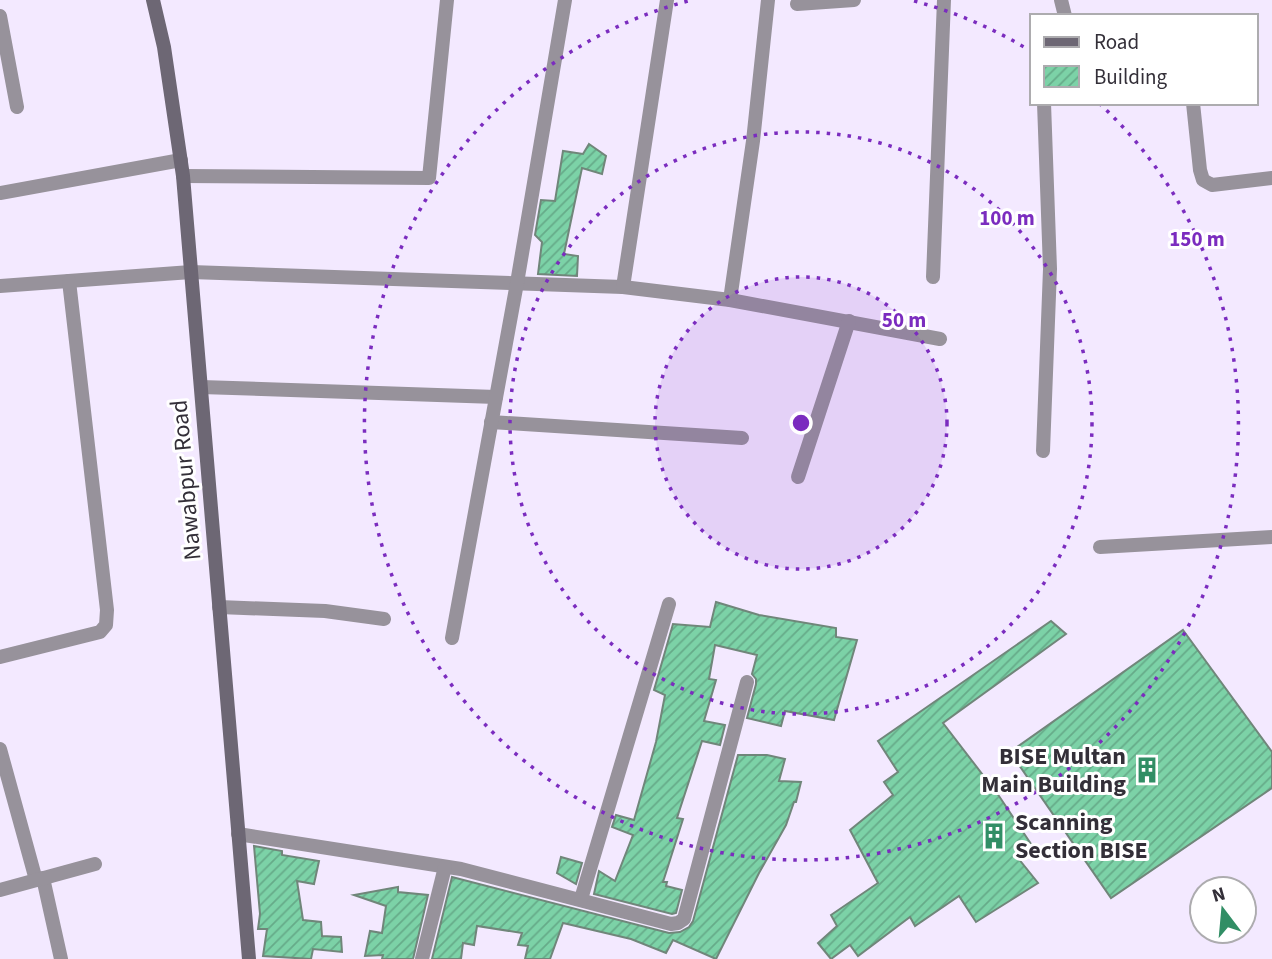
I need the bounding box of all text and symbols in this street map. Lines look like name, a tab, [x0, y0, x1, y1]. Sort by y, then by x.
legend	[1030, 14, 1258, 105]
text: Road	[1094, 27, 1139, 57]
text: Building	[1094, 62, 1168, 92]
text: 100 m	[979, 203, 1035, 233]
text: 150 m	[1169, 224, 1225, 254]
text: 50 m	[882, 305, 926, 335]
street label: Nawabpur Road	[162, 398, 210, 562]
centre of rings	[789, 411, 813, 435]
place label: BISE Multan Main Building	[981, 739, 1126, 802]
building icon: BISE Multan Main Building	[1132, 755, 1162, 785]
place label: Scanning Section BISE	[1015, 805, 1148, 868]
building icon: Scanning Section BISE	[979, 821, 1009, 851]
north arrow	[1188, 875, 1258, 945]
text: N	[1209, 880, 1229, 910]

